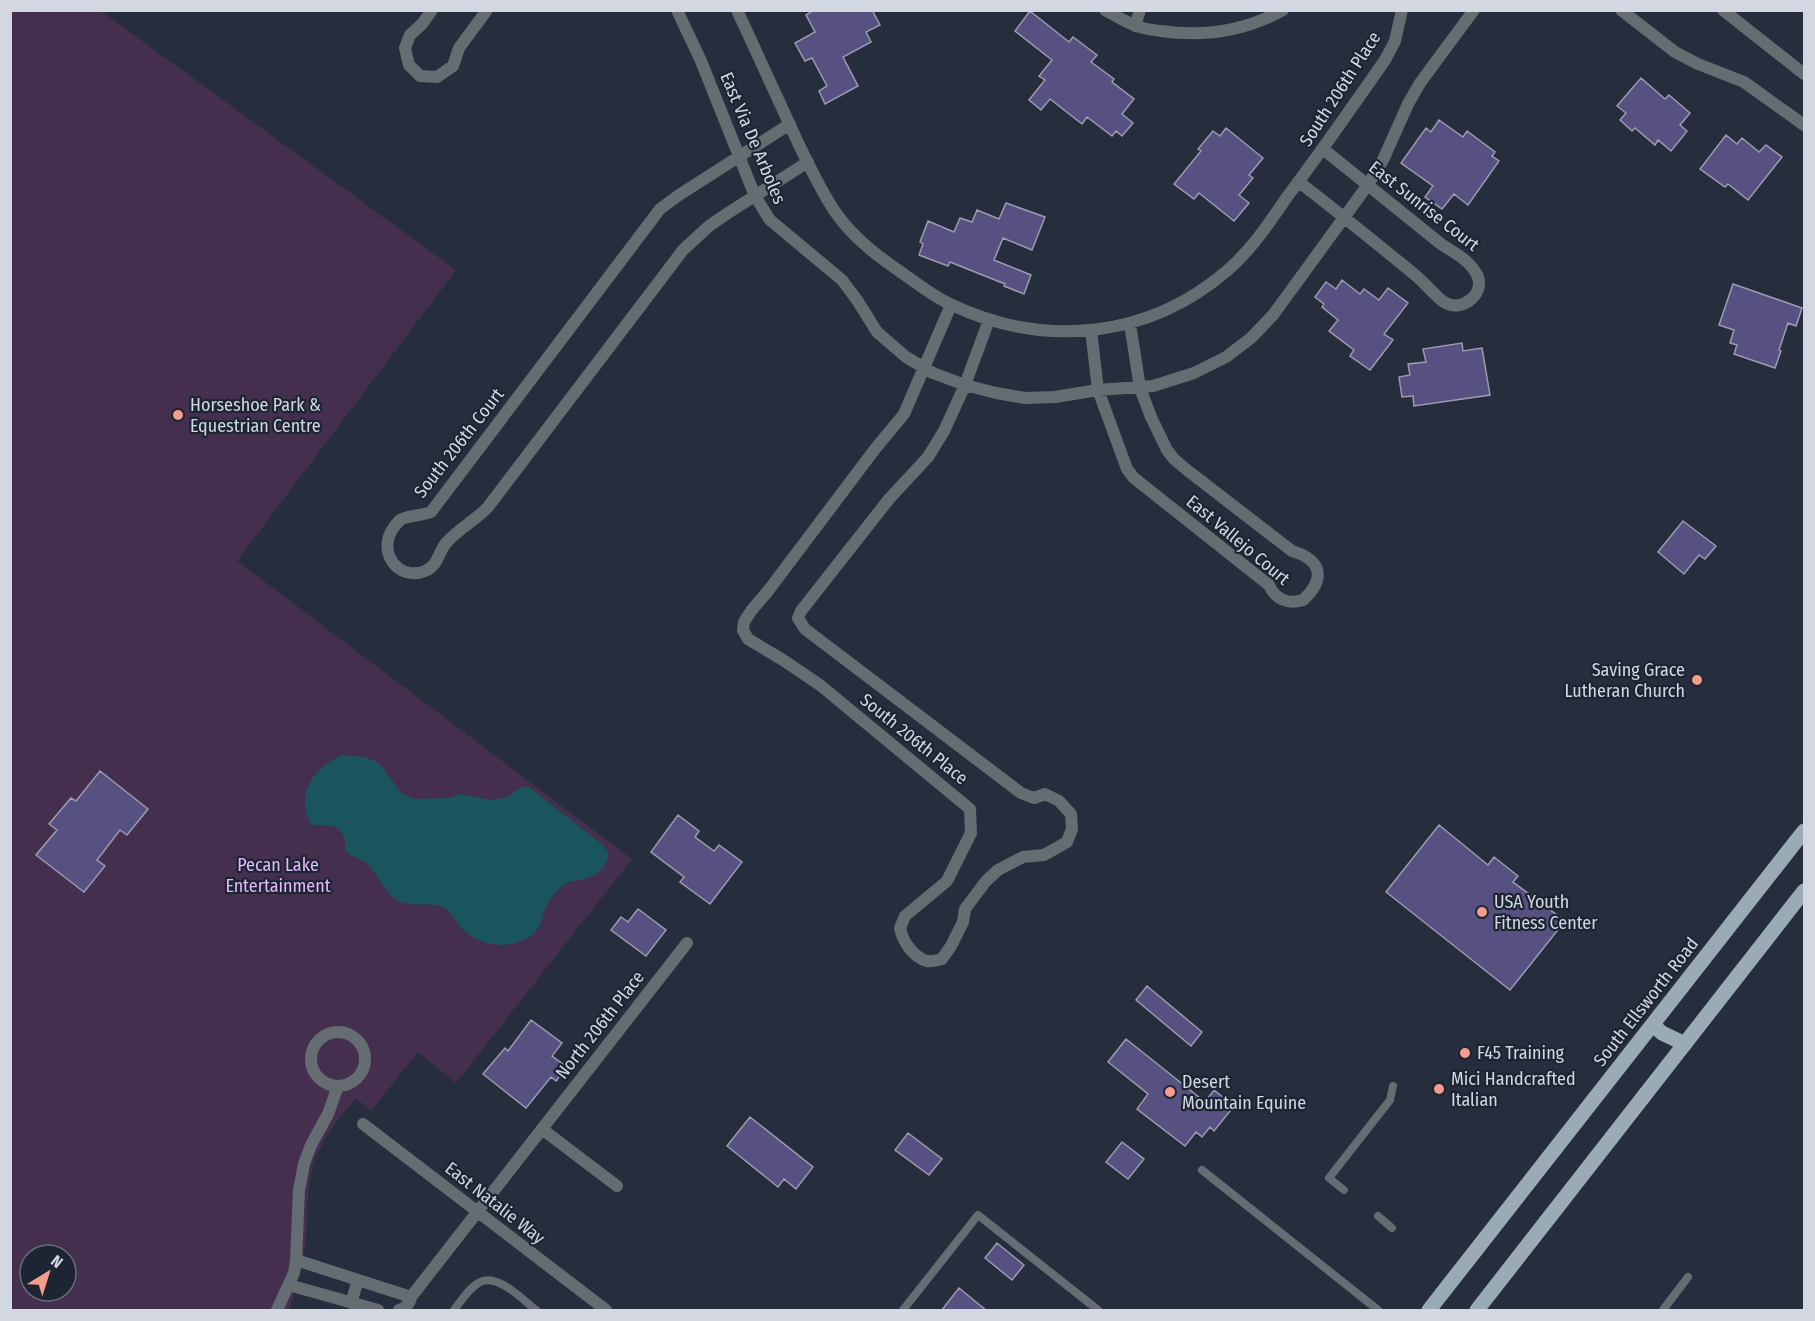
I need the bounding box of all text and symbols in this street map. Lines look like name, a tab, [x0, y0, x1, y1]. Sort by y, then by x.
street label: South 206th Place	[1295, 27, 1385, 150]
street label: East Via De Arboles	[715, 69, 791, 208]
street label: East Sunrise Court	[1364, 156, 1484, 256]
street label: South 206th Court	[409, 384, 509, 502]
place label: Horseshoe Park & Equestrian Centre	[190, 394, 321, 437]
marker: Horseshoe Park & Equestrian Centre	[171, 408, 185, 422]
street label: East Vallejo Court	[1182, 490, 1294, 590]
place label: Saving Grace Lutheran Church	[1565, 659, 1685, 702]
marker: Saving Grace Lutheran Church	[1690, 673, 1704, 687]
street label: South 206th Place	[856, 689, 972, 789]
park label: Pecan Lake Entertainment	[225, 854, 331, 897]
place label: USA Youth Fitness Center	[1494, 891, 1598, 934]
marker: USA Youth Fitness Center	[1475, 905, 1489, 919]
street label: South Ellsworth Road	[1589, 933, 1703, 1071]
street label: North 206th Place	[551, 966, 649, 1083]
place label: F45 Training	[1477, 1042, 1565, 1064]
marker: F45 Training	[1458, 1046, 1472, 1060]
place label: Mici Handcrafted Italian	[1451, 1068, 1576, 1111]
place label: Desert Mountain Equine	[1182, 1071, 1306, 1114]
marker: Mici Handcrafted Italian	[1432, 1082, 1446, 1096]
marker: Desert Mountain Equine	[1163, 1085, 1177, 1099]
street label: East Natalie Way	[441, 1157, 549, 1249]
north arrow	[18, 1243, 78, 1303]
text: N	[47, 1251, 67, 1272]

